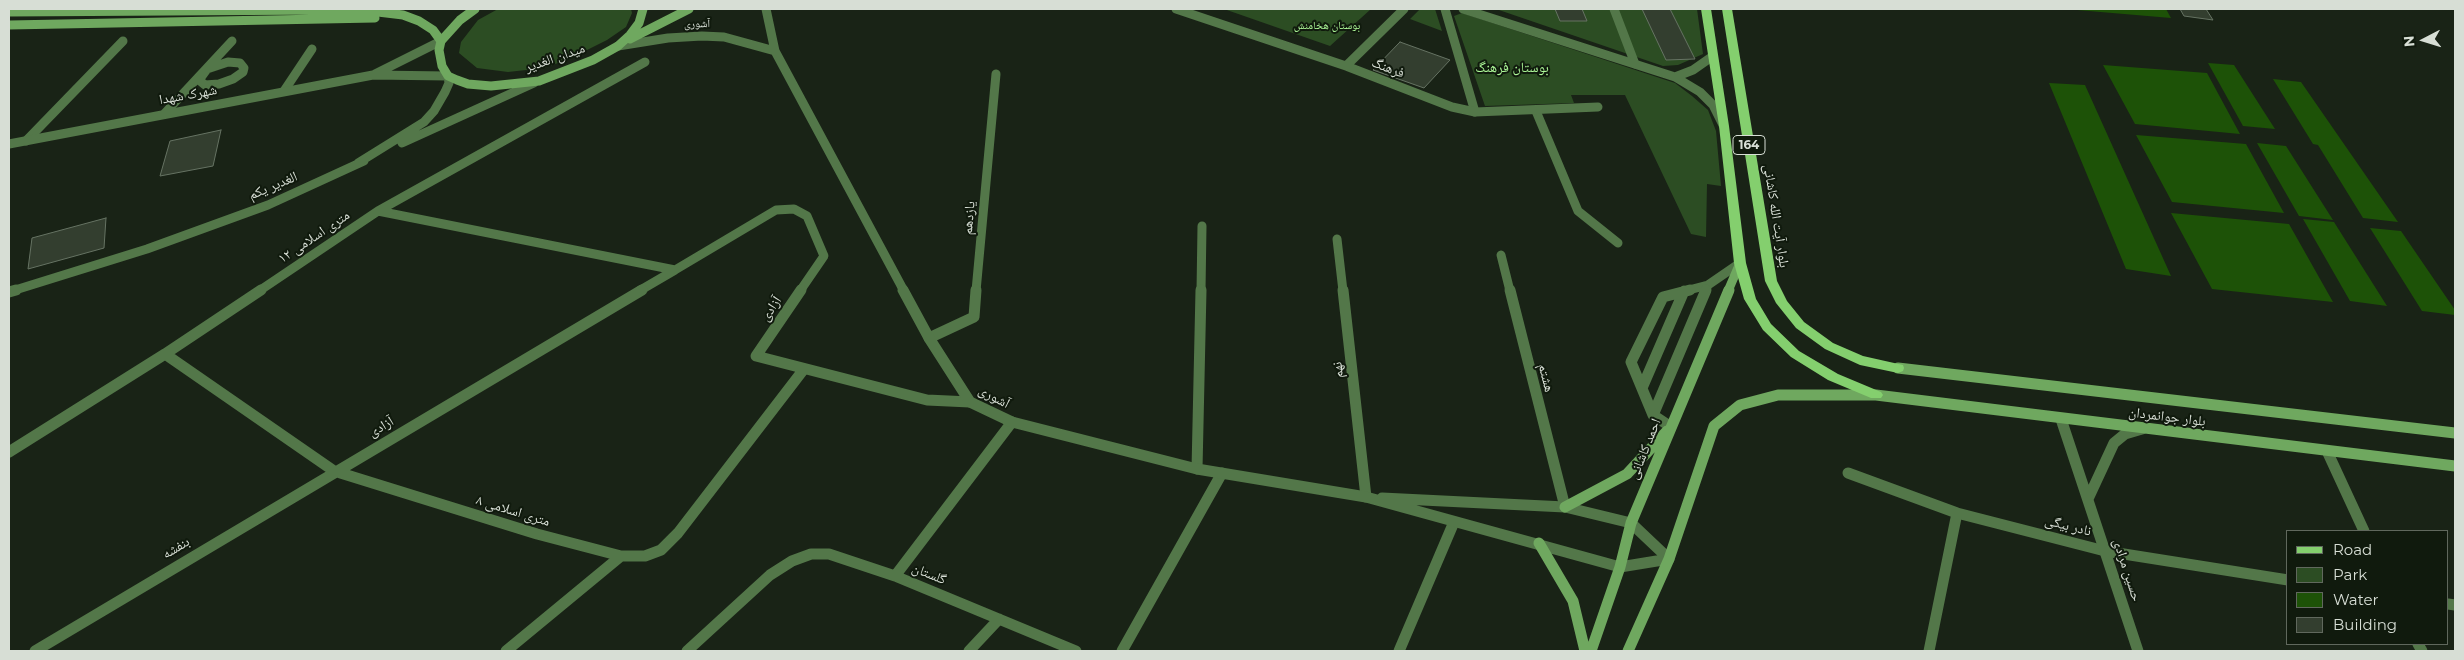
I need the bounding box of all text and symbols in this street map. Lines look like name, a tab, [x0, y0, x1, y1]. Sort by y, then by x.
north arrow	[2399, 15, 2449, 65]
street label: آشوری	[684, 17, 710, 31]
park label: بوستان هخامنش	[1294, 19, 1360, 33]
text: N	[2400, 35, 2419, 48]
street label: میدان الغدیر	[523, 40, 587, 76]
street label: فرهنگ	[1369, 54, 1407, 82]
park label: بوستان فرهنگ	[1475, 60, 1549, 76]
street label: شهرک شهدا	[158, 82, 218, 108]
road number: 164	[1733, 136, 1765, 154]
street label: بلوار آیت الله کاشانی	[1760, 163, 1792, 269]
street label: الغدیر یکم	[246, 168, 300, 204]
street label: یازدهم	[959, 200, 979, 236]
street label: ۱۲ متری اسلامی	[275, 207, 353, 267]
street label: آزادی	[757, 293, 785, 325]
street label: نهم	[1329, 361, 1347, 379]
street label: هشتم	[1534, 362, 1558, 394]
street label: آشوری	[975, 382, 1013, 412]
street label: بلوار جوانمردان	[2127, 404, 2207, 430]
street label: آزادی	[365, 413, 397, 441]
street label: احمد کاشانی	[1625, 416, 1665, 482]
street label: ۸ متری اسلامی	[474, 492, 552, 530]
street label: نادر بیگی	[2043, 512, 2093, 540]
legend	[2286, 530, 2449, 645]
street label: بنفشه	[159, 533, 193, 563]
street label: حسین مرادی	[2109, 537, 2145, 603]
text: Road	[2333, 540, 2372, 559]
street label: گلستان	[909, 560, 949, 588]
text: Park	[2333, 565, 2367, 584]
text: Water	[2333, 590, 2379, 609]
text: Building	[2333, 615, 2397, 634]

